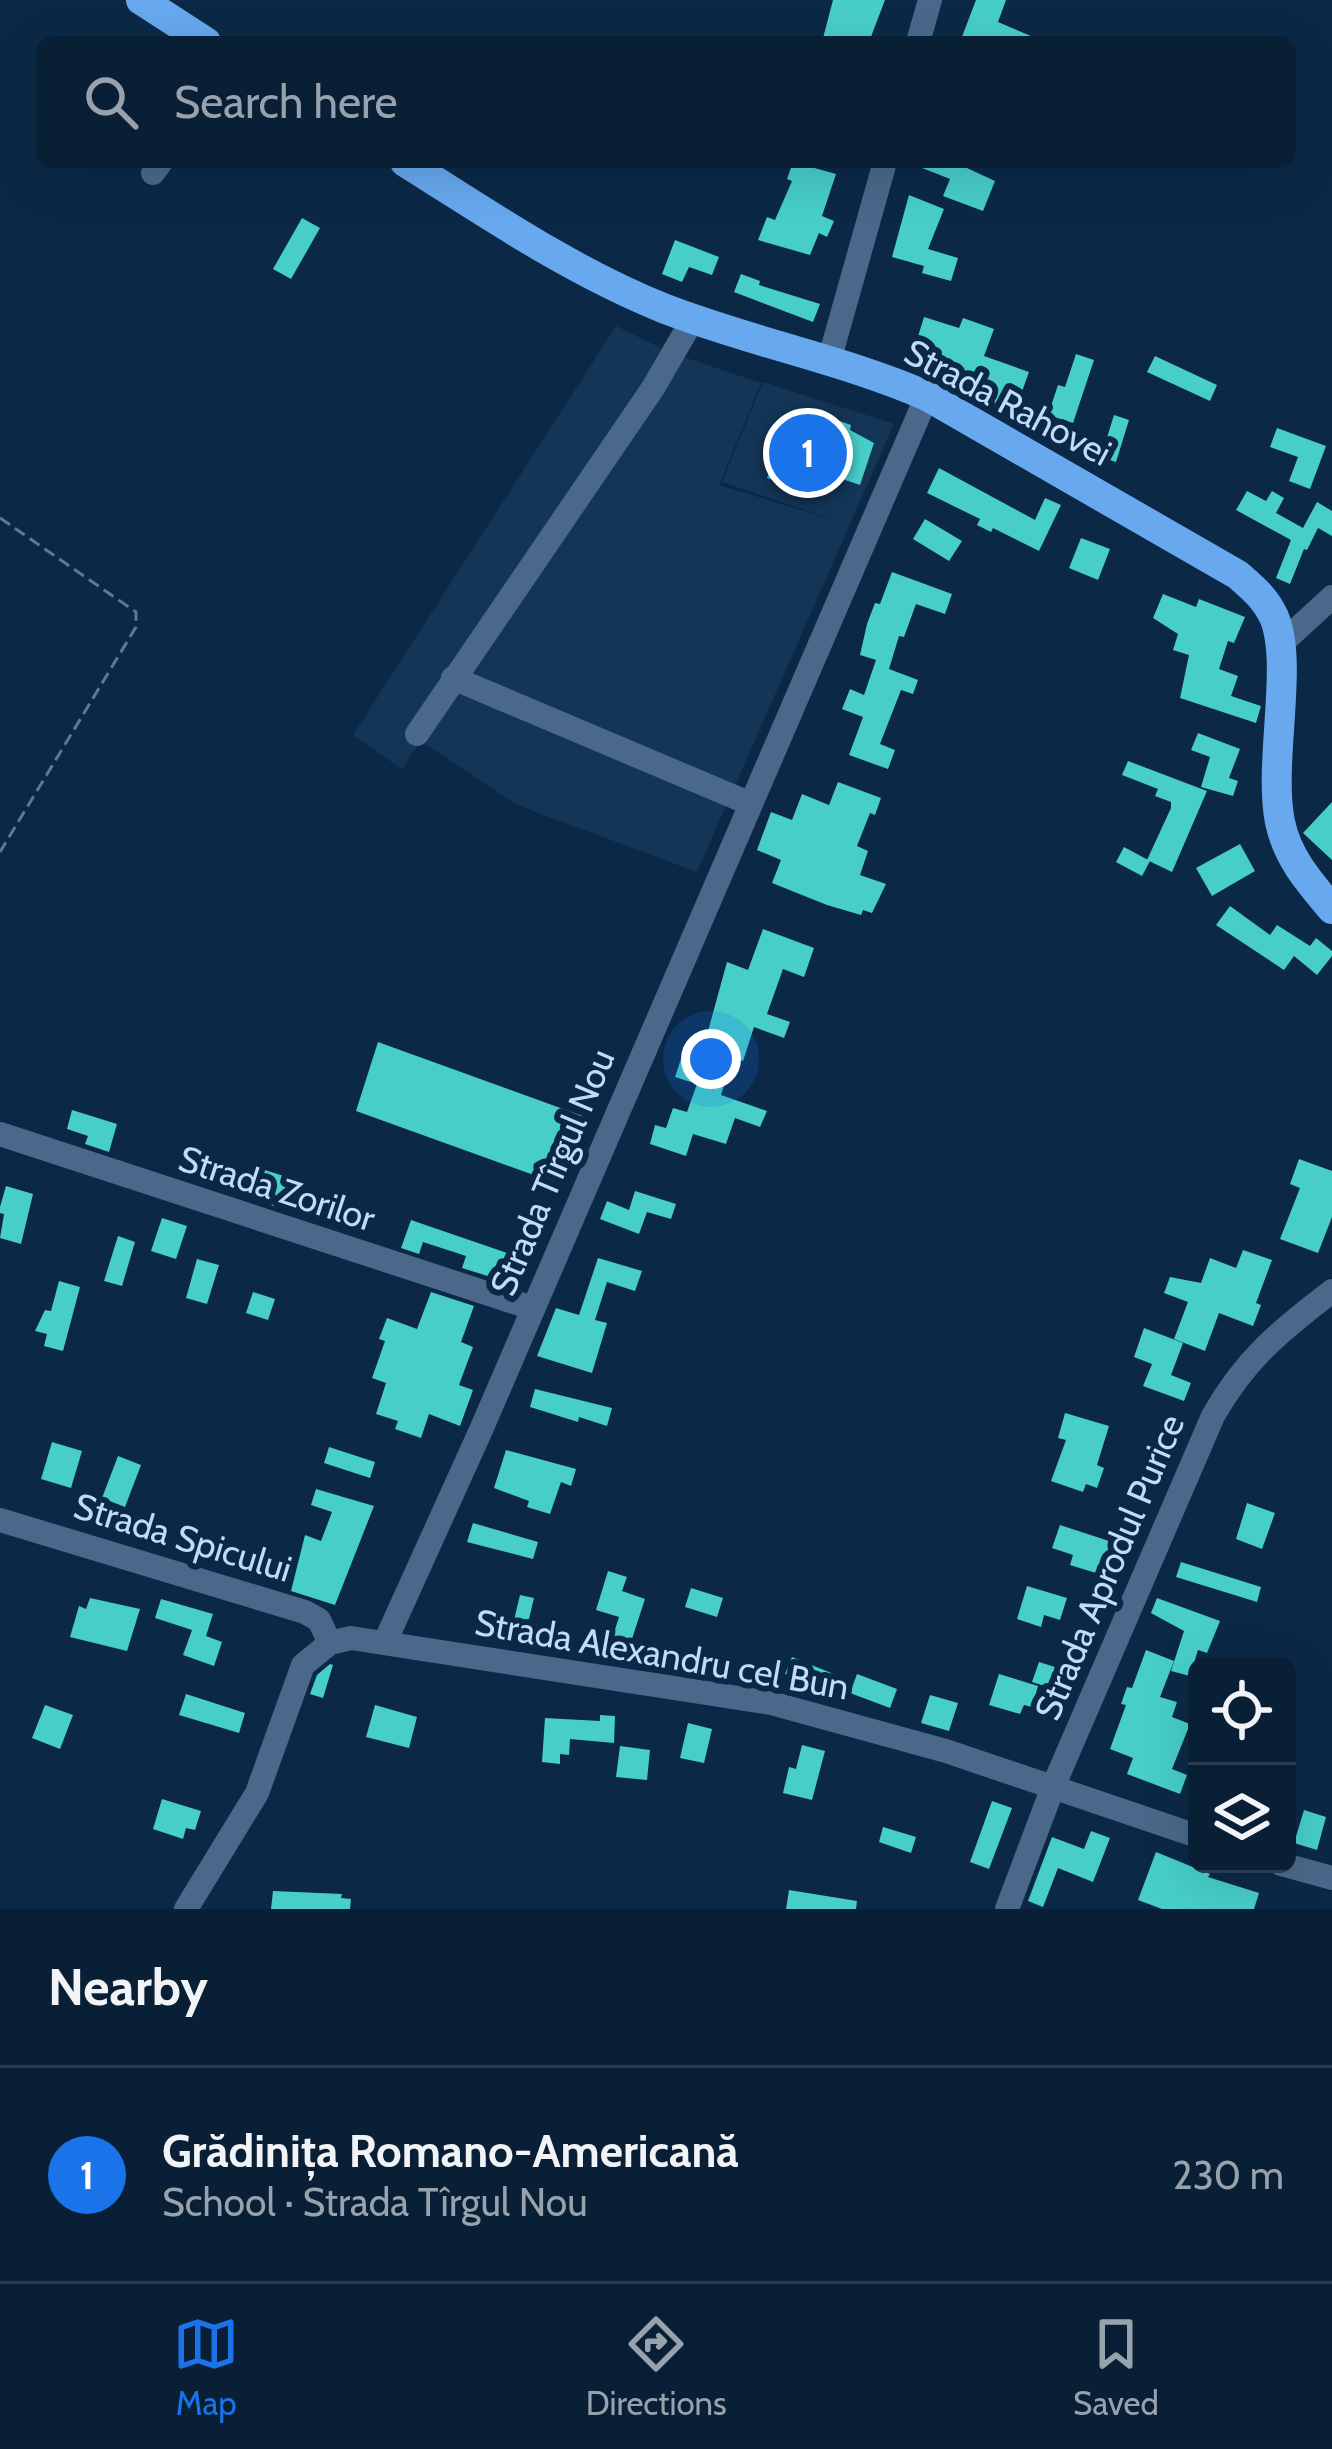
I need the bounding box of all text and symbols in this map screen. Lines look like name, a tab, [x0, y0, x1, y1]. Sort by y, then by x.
search box	[36, 36, 1296, 168]
icon: search	[78, 69, 144, 135]
text: Search here	[174, 75, 398, 129]
street label: Strada Rahovei	[897, 329, 1119, 475]
pin: 1	[769, 408, 847, 498]
your location	[681, 1029, 741, 1089]
street label: Strada Tîrgul Nou	[480, 1042, 624, 1302]
street label: Strada Zorilor	[173, 1136, 381, 1241]
street label: Strada Aprodul Purice	[1025, 1408, 1193, 1726]
street label: Strada Spicului	[69, 1483, 297, 1591]
street label: Strada Alexandru cel Bun	[472, 1599, 852, 1709]
map controls	[1188, 1657, 1296, 1873]
button: locate	[1188, 1657, 1296, 1765]
button: layers	[1188, 1765, 1296, 1873]
text: Nearby	[48, 1956, 208, 2018]
text: Grădinița Romano-Americană	[162, 2124, 739, 2178]
text: 1	[80, 2151, 94, 2199]
text: 230 m	[1172, 2151, 1284, 2199]
text: School · Strada Tîrgul Nou	[162, 2178, 588, 2226]
tab: Map	[173, 2311, 239, 2423]
tab: Directions	[586, 2311, 727, 2423]
tab: Saved	[1073, 2311, 1159, 2423]

